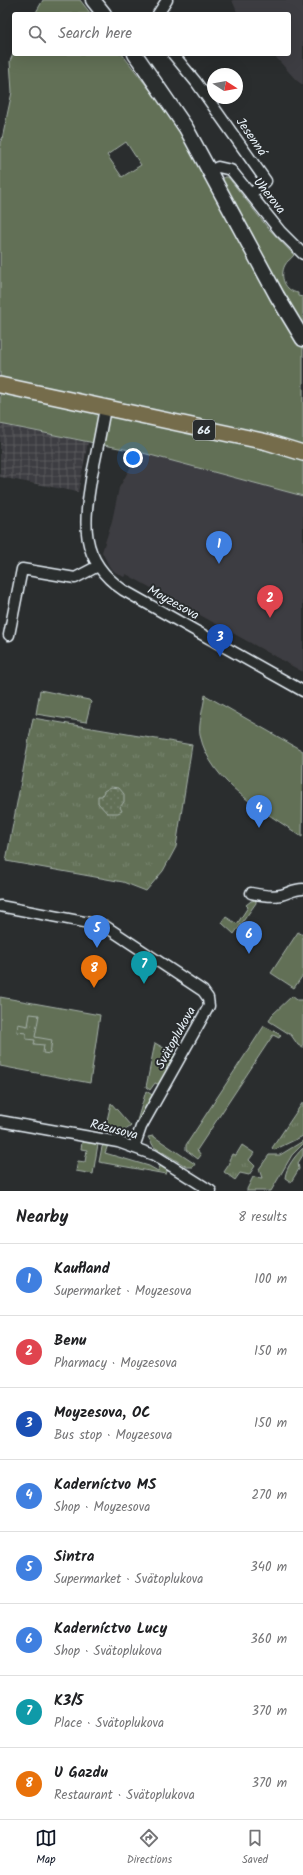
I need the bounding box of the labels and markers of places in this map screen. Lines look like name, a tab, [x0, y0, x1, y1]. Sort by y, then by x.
pin: 1	[206, 531, 232, 564]
pin: 2	[257, 585, 283, 618]
pin: 3	[207, 624, 233, 657]
pin: 4	[246, 795, 272, 828]
pin: 5	[84, 915, 110, 948]
pin: 6	[236, 921, 262, 954]
pin: 7	[131, 951, 157, 984]
pin: 8	[81, 955, 107, 988]

